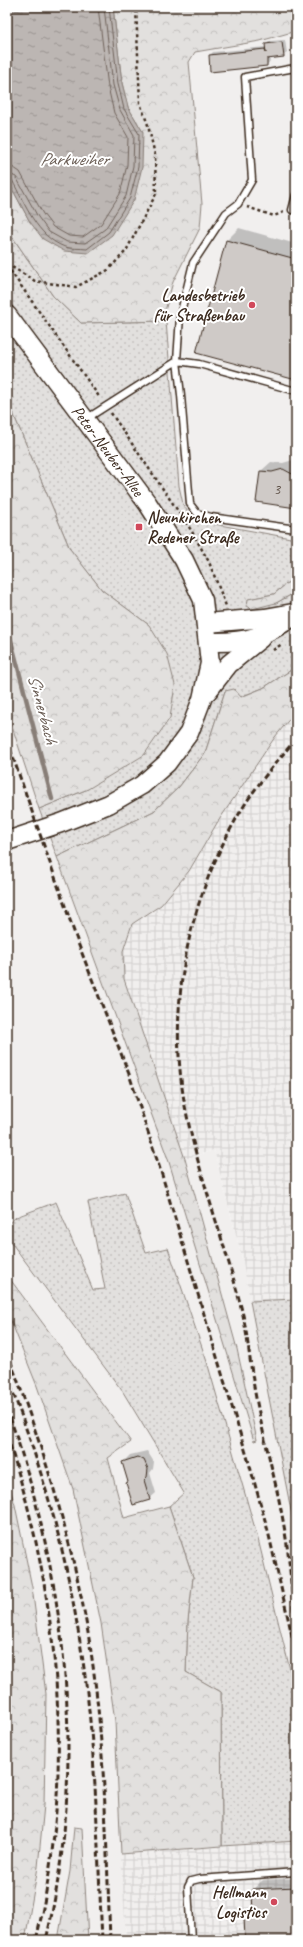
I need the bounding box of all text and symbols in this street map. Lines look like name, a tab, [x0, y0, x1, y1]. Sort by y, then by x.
water label: Parkweiher	[40, 148, 110, 170]
place label: Landesbetrieb für Straßenbau	[154, 285, 246, 326]
marker: Landesbetrieb für Straßenbau	[247, 300, 257, 310]
street label: Peter-Neuber-Allee	[67, 401, 149, 502]
house number: 3	[274, 480, 282, 499]
place label: Neunkirchen Redener Straße	[147, 507, 241, 548]
marker: Neunkirchen Redener Straße	[134, 522, 144, 532]
water label: Sinnerbach	[23, 672, 63, 748]
place label: Hellmann Logistics	[212, 1882, 268, 1923]
marker: Hellmann Logistics	[269, 1897, 279, 1907]

